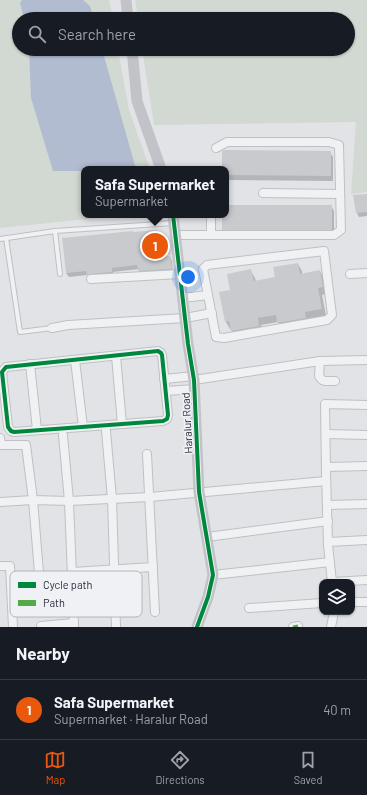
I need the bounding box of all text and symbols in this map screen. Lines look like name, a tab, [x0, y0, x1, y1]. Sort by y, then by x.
search box	[12, 12, 355, 56]
icon: search	[26, 23, 48, 45]
text: Search here	[58, 25, 136, 43]
popup	[81, 166, 229, 218]
text: Safa Supermarket	[95, 175, 215, 193]
text: Supermarket	[95, 193, 168, 209]
pin: 1	[142, 231, 168, 261]
your location	[178, 267, 198, 287]
street label: Haralur Road	[178, 392, 195, 454]
legend	[10, 571, 142, 617]
text: Cycle path	[43, 578, 93, 591]
map controls	[319, 579, 355, 615]
button: layers	[319, 579, 355, 615]
text: Path	[43, 596, 65, 609]
text: Nearby	[16, 643, 70, 663]
text: Safa Supermarket	[54, 693, 174, 711]
text: 1	[27, 702, 31, 718]
text: 40 m	[323, 702, 351, 718]
text: Supermarket · Haralur Road	[54, 711, 208, 727]
tab: Map	[44, 749, 66, 786]
tab: Directions	[155, 749, 205, 786]
tab: Saved	[294, 749, 323, 786]

